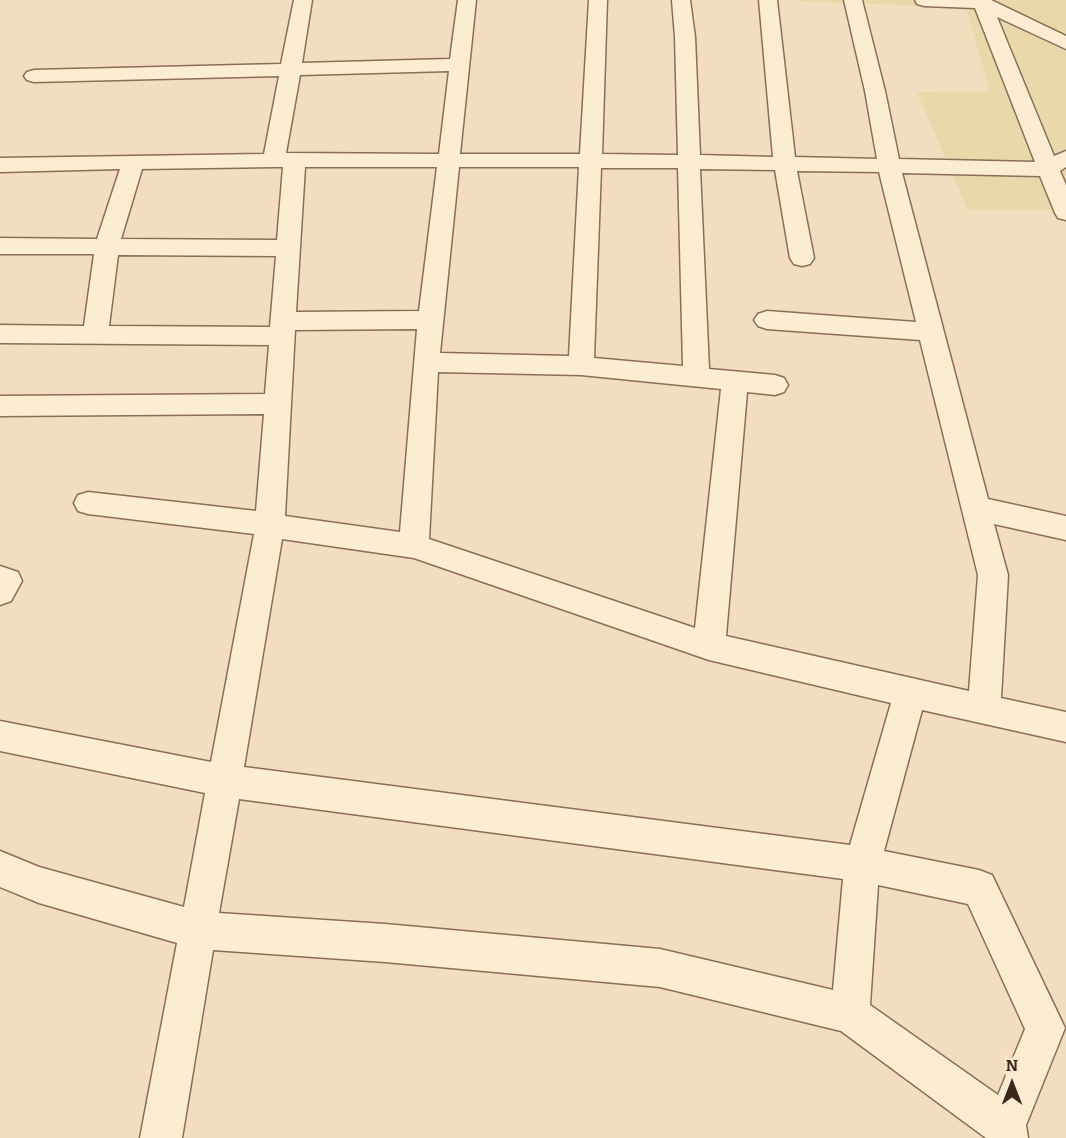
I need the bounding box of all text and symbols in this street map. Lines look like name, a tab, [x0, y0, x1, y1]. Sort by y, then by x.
north arrow	[982, 1054, 1042, 1114]
text: N	[1006, 1056, 1018, 1075]

